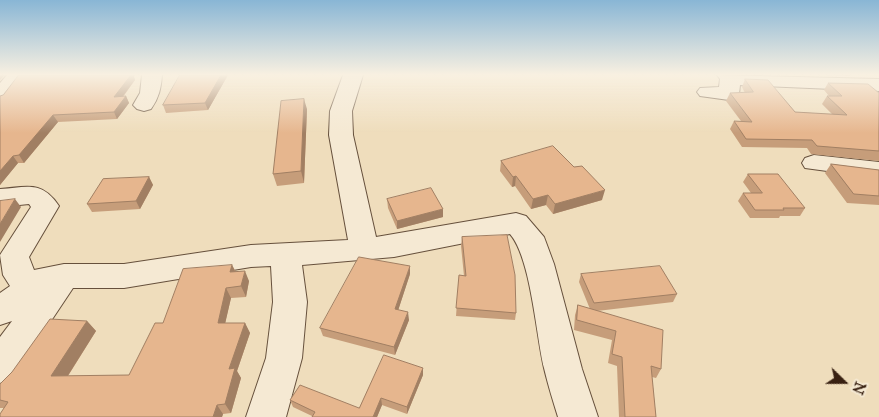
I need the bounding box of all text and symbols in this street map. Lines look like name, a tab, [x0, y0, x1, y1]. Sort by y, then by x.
north arrow	[819, 357, 869, 407]
text: N	[848, 379, 868, 396]

